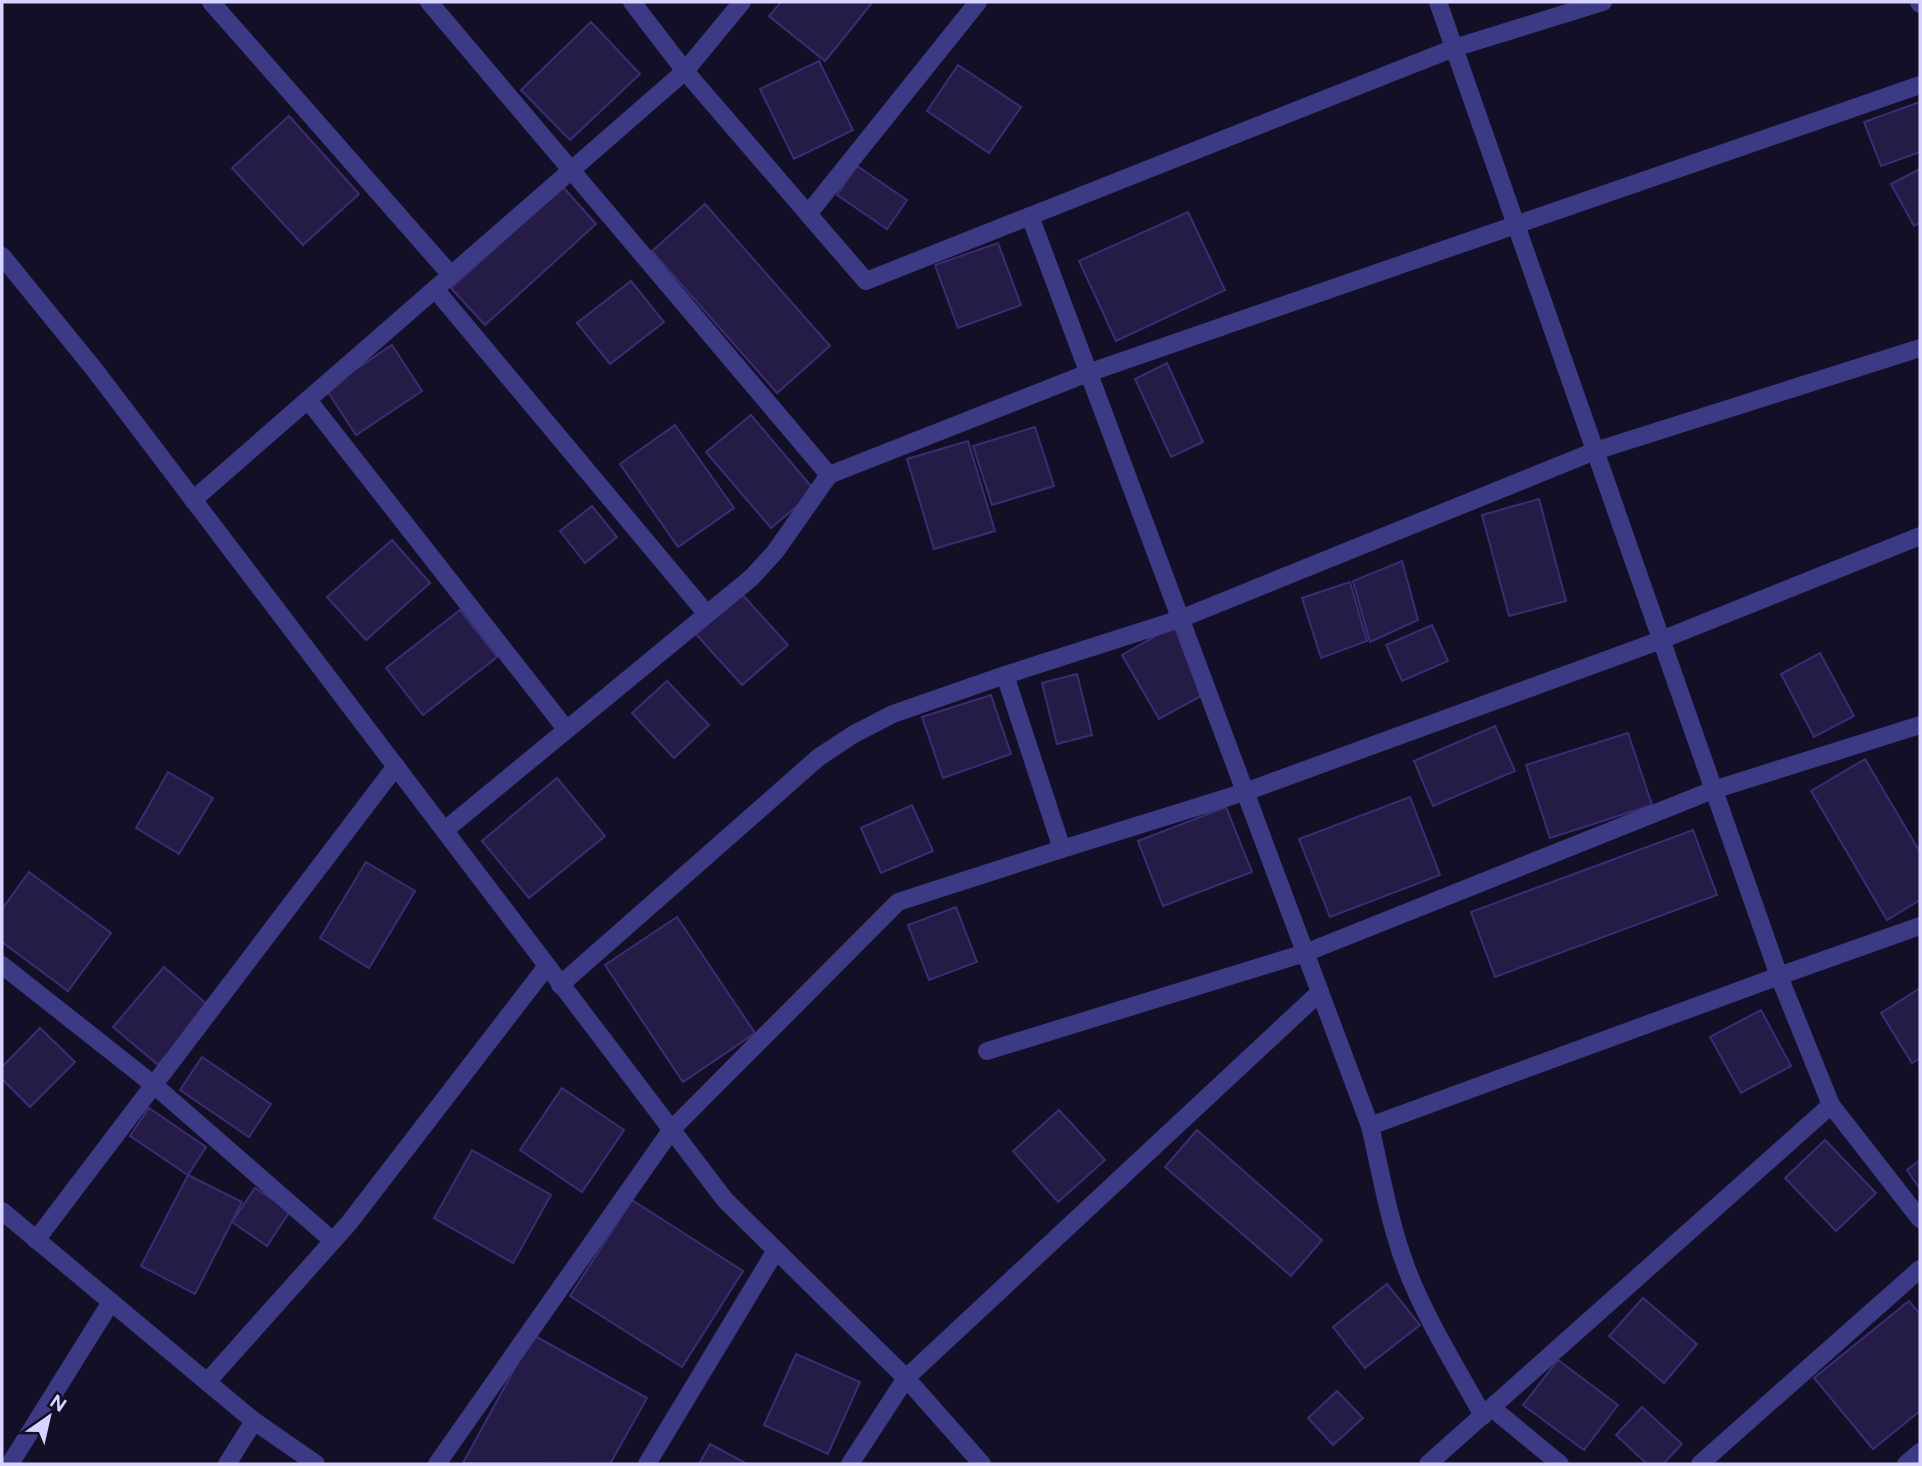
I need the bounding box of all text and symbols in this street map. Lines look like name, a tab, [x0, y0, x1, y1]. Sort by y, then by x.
north arrow	[14, 1382, 84, 1452]
text: N	[46, 1390, 71, 1417]

